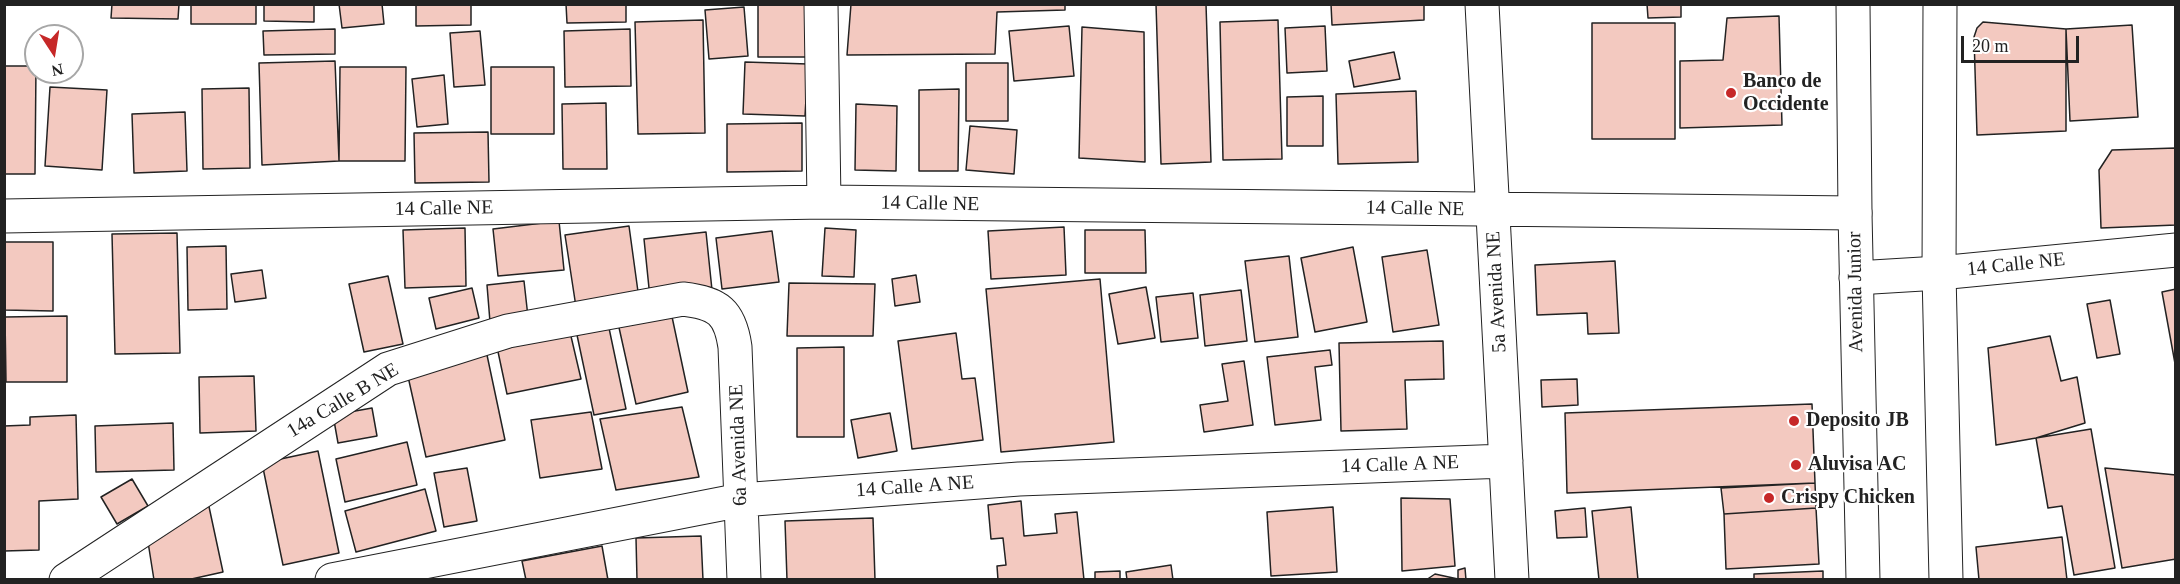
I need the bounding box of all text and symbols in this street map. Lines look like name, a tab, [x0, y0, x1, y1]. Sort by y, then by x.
north arrow	[24, 24, 84, 84]
scale bar	[1964, 24, 2082, 62]
text: 20 m	[1972, 36, 2009, 56]
text: N	[50, 61, 65, 80]
place label: Banco de Occidente	[1743, 70, 1829, 117]
marker: Banco de Occidente	[1724, 86, 1738, 100]
street label: 14 Calle NE	[880, 191, 980, 217]
street label: 14 Calle NE	[394, 196, 494, 222]
street label: 14 Calle NE	[1365, 196, 1465, 222]
street label: 5a Avenida NE	[1482, 231, 1512, 353]
street label: Avenida Junior	[1843, 231, 1869, 353]
street label: 14 Calle NE	[1966, 248, 2066, 282]
street label: 14a Calle B NE	[283, 358, 403, 444]
street label: 6a Avenida NE	[725, 384, 753, 506]
place label: Deposito JB	[1806, 409, 1909, 433]
marker: Deposito JB	[1787, 414, 1801, 428]
street label: 14 Calle A NE	[1340, 451, 1460, 479]
place label: Aluvisa AC	[1808, 453, 1906, 477]
marker: Aluvisa AC	[1789, 458, 1803, 472]
street label: 14 Calle A NE	[855, 471, 975, 503]
place label: Crispy Chicken	[1781, 486, 1915, 510]
marker: Crispy Chicken	[1762, 491, 1776, 505]

